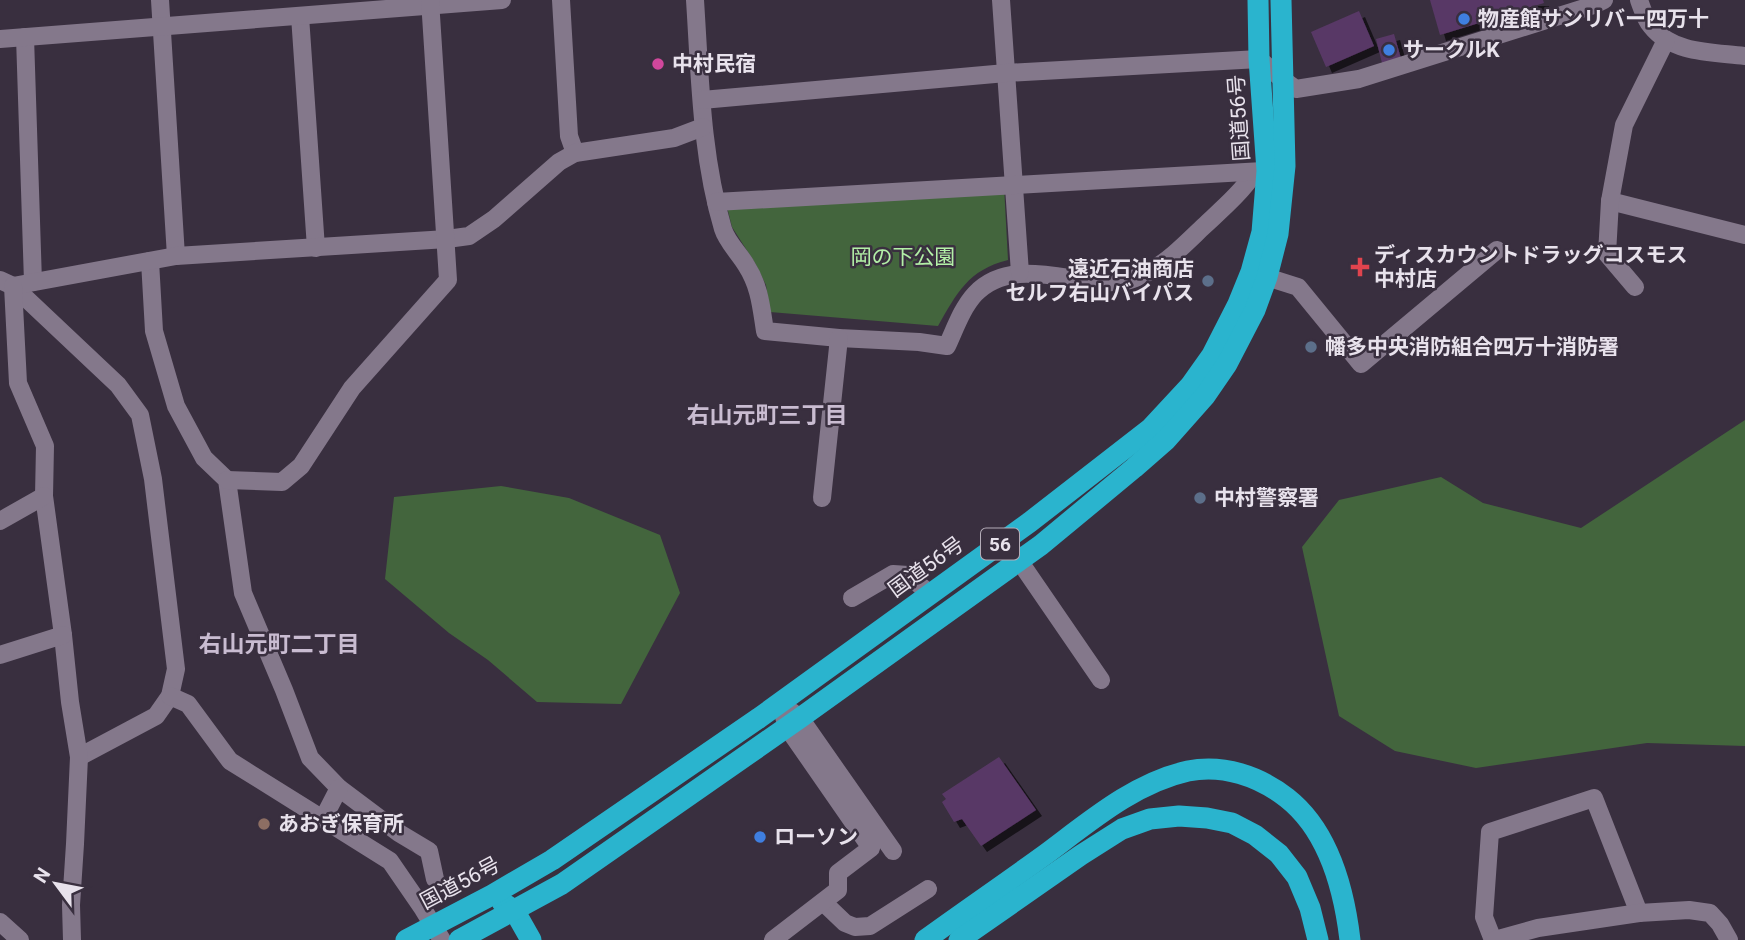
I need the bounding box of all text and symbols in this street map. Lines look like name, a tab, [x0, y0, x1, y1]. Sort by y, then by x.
place label: 物産館サンリバー四万十	[1478, 7, 1709, 31]
marker: 物産館サンリバー四万十	[1456, 11, 1472, 27]
place label: サークルK	[1403, 38, 1500, 62]
marker: サークルK	[1381, 42, 1397, 58]
place label: 中村民宿	[672, 52, 756, 76]
marker: 中村民宿	[650, 56, 666, 72]
street label: 国道56号	[1224, 74, 1254, 162]
place label: ディスカウントドラッグコスモス 中村店	[1374, 243, 1688, 291]
park label: 岡の下公園	[851, 245, 956, 269]
place label: 遠近石油商店 セルフ右山バイパス	[1005, 257, 1194, 305]
marker: ディスカウントドラッグコスモス 中村店	[1352, 259, 1368, 275]
marker: 遠近石油商店 セルフ右山バイパス	[1200, 273, 1216, 289]
place label: 幡多中央消防組合四万十消防署	[1325, 335, 1619, 359]
marker: 幡多中央消防組合四万十消防署	[1303, 339, 1319, 355]
district label: 右山元町三丁目	[687, 402, 848, 429]
place label: 中村警察署	[1214, 486, 1319, 510]
marker: 中村警察署	[1192, 490, 1208, 506]
road number: 56	[981, 528, 1019, 559]
street label: 国道56号	[884, 532, 968, 602]
district label: 右山元町二丁目	[199, 631, 360, 658]
place label: あおぎ保育所	[278, 812, 404, 836]
marker: あおぎ保育所	[256, 816, 272, 832]
place label: ローソン	[774, 825, 858, 849]
marker: ローソン	[752, 829, 768, 845]
north arrow	[21, 849, 91, 919]
street label: 国道56号	[416, 852, 504, 914]
text: N	[29, 863, 55, 887]

